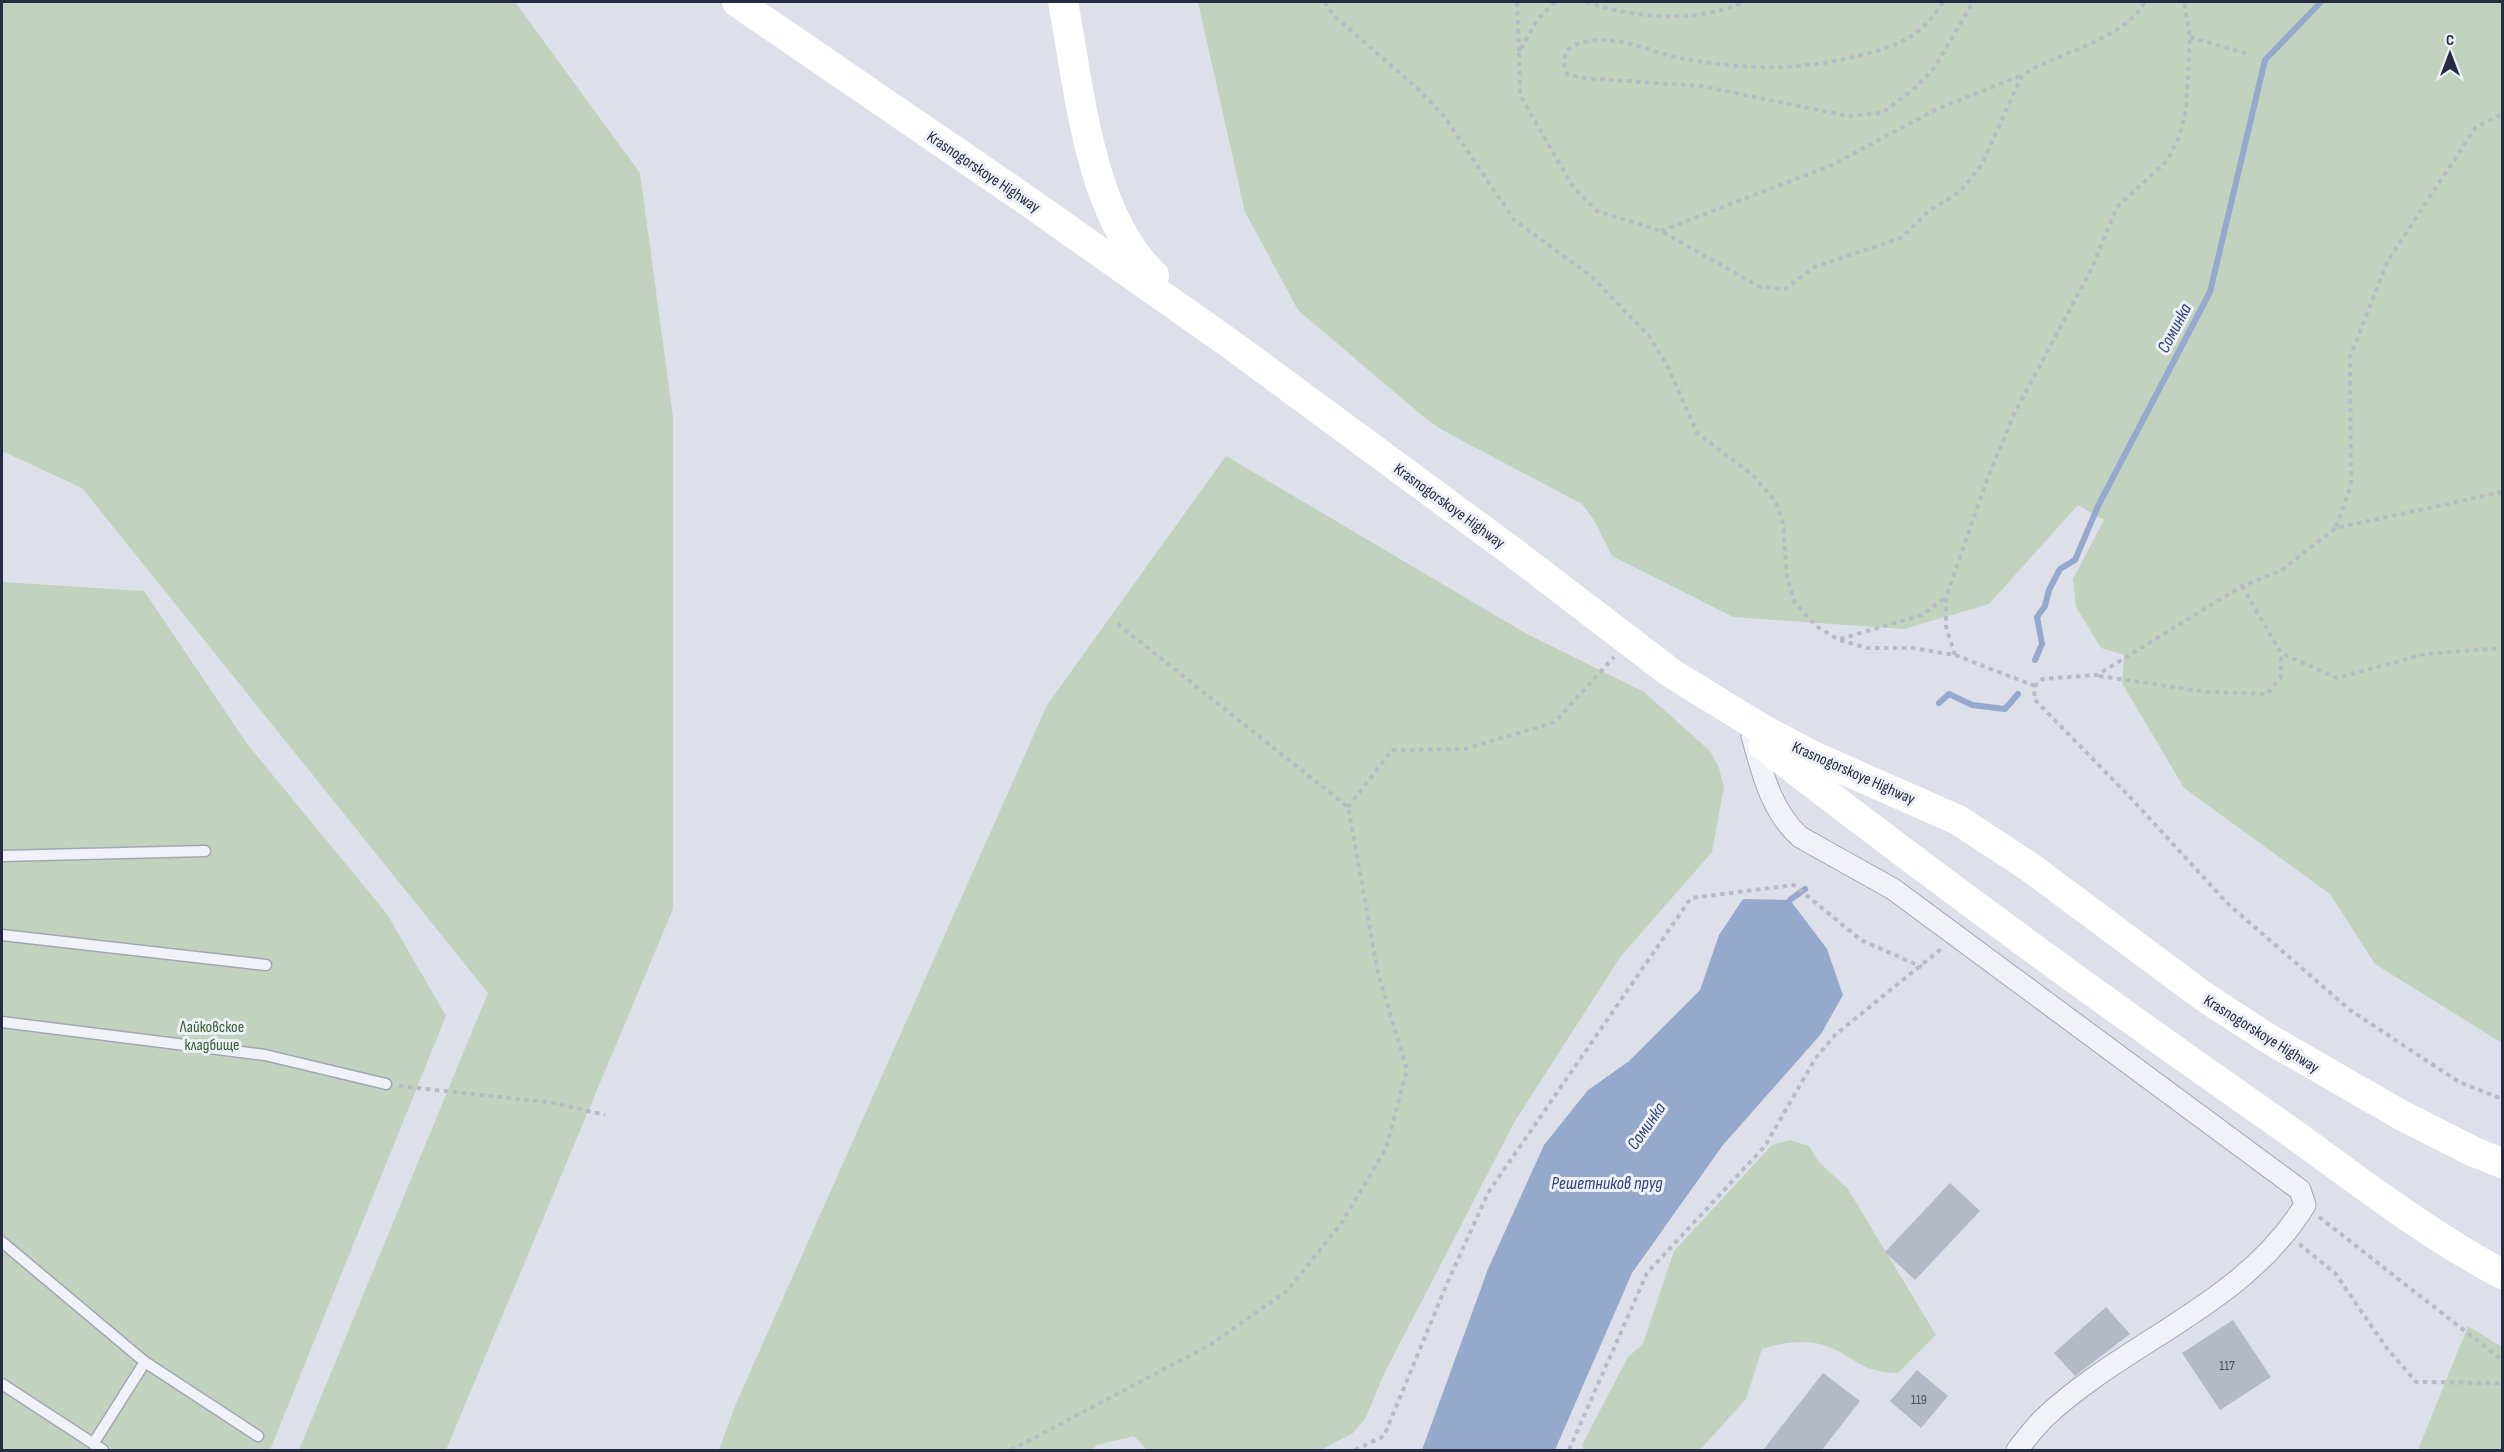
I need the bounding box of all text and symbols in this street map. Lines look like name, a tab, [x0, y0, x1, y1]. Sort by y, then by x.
north arrow	[2420, 24, 2480, 84]
text: С	[2446, 31, 2454, 50]
street label: Krasnogorskoye Highway	[923, 127, 1043, 217]
water label: Соминка	[2153, 299, 2196, 357]
street label: Krasnogorskoye Highway	[1390, 460, 1508, 553]
street label: Krasnogorskoye Highway	[1789, 738, 1918, 809]
street label: Krasnogorskoye Highway	[2200, 991, 2322, 1077]
park label: Лайковское кладбище	[179, 1018, 244, 1055]
water label: Соминка	[1623, 1098, 1671, 1154]
water label: Решетников пруд	[1551, 1173, 1663, 1194]
house number: 117	[2219, 1357, 2235, 1374]
house number: 119	[1911, 1391, 1927, 1408]

